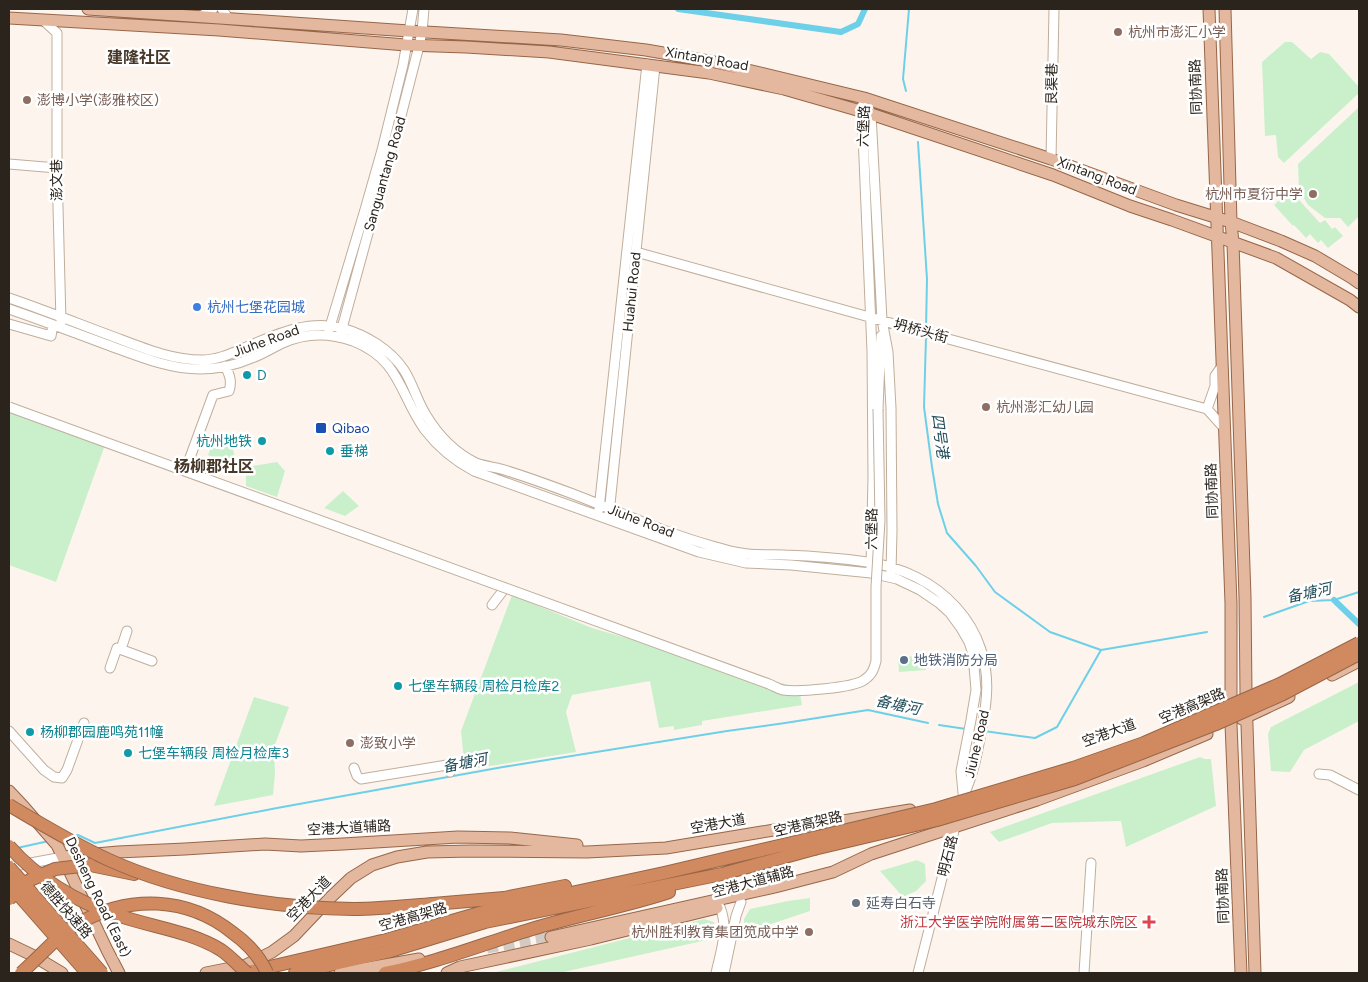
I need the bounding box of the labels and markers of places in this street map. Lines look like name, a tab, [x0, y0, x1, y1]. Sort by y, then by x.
place label: 杭州市澎汇小学	[1128, 24, 1226, 41]
marker: 杭州市澎汇小学	[1112, 26, 1124, 38]
place label: 澎博小学(澎雅校区)	[37, 92, 159, 109]
marker: 澎博小学(澎雅校区)	[21, 94, 33, 106]
place label: 杭州市夏衍中学	[1205, 186, 1303, 203]
marker: 杭州市夏衍中学	[1307, 188, 1319, 200]
place label: 杭州七堡花园城	[207, 299, 305, 316]
marker: 杭州七堡花园城	[191, 301, 203, 313]
place label: D	[257, 367, 267, 384]
marker: D	[241, 369, 253, 381]
place label: 杭州澎汇幼儿园	[996, 399, 1094, 416]
marker: 杭州澎汇幼儿园	[980, 401, 992, 413]
place label: Qibao	[332, 420, 370, 437]
marker: Qibao	[314, 421, 328, 435]
place label: 杭州地铁	[196, 433, 252, 450]
marker: 杭州地铁	[256, 435, 268, 447]
place label: 垂梯	[340, 443, 368, 460]
marker: 垂梯	[324, 445, 336, 457]
place label: 地铁消防分局	[914, 652, 998, 669]
marker: 地铁消防分局	[898, 654, 910, 666]
place label: 七堡车辆段 周检月检库2	[408, 678, 559, 695]
marker: 七堡车辆段 周检月检库2	[392, 680, 404, 692]
place label: 杨柳郡园鹿鸣苑11幢	[40, 724, 164, 741]
marker: 杨柳郡园鹿鸣苑11幢	[24, 726, 36, 738]
place label: 澎致小学	[360, 735, 416, 752]
marker: 澎致小学	[344, 737, 356, 749]
place label: 七堡车辆段 周检月检库3	[138, 745, 289, 762]
marker: 七堡车辆段 周检月检库3	[122, 747, 134, 759]
place label: 延寿白石寺	[866, 895, 936, 912]
marker: 延寿白石寺	[850, 897, 862, 909]
place label: 浙江大学医学院附属第二医院城东院区	[900, 914, 1138, 931]
marker: 浙江大学医学院附属第二医院城东院区	[1142, 915, 1156, 929]
place label: 杭州胜利教育集团笕成中学	[631, 924, 799, 941]
marker: 杭州胜利教育集团笕成中学	[803, 926, 815, 938]

